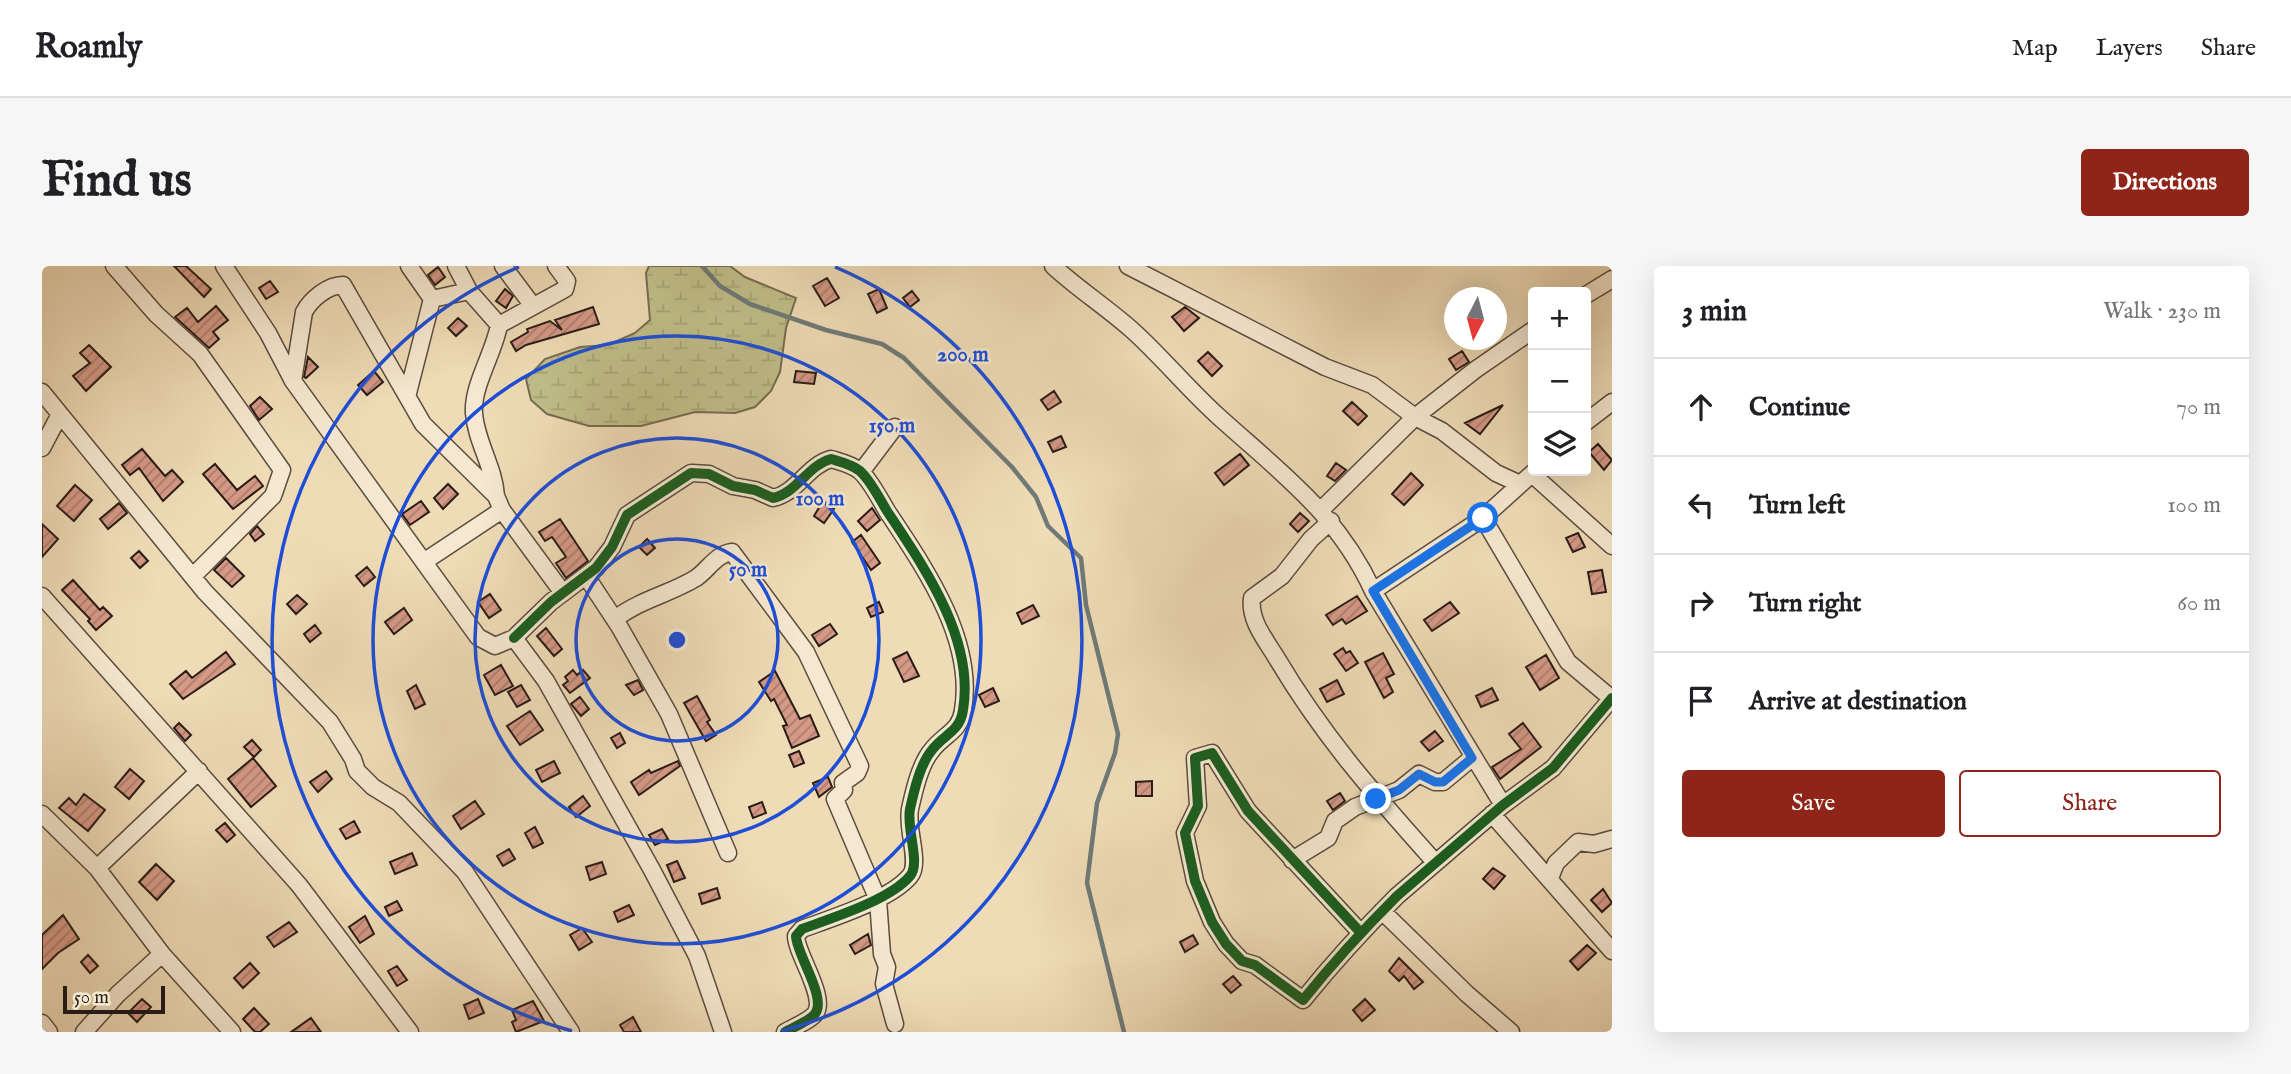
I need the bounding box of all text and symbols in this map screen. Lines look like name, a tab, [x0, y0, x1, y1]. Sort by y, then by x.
text: Roamly	[35, 27, 142, 69]
text: Map	[2012, 33, 2058, 64]
text: Layers	[2096, 33, 2163, 64]
text: Share	[2201, 33, 2256, 64]
button: Directions	[2081, 149, 2249, 216]
text: Find us	[42, 151, 192, 213]
north arrow	[1444, 287, 1507, 350]
map controls	[1528, 287, 1591, 476]
button: +	[1528, 287, 1591, 350]
text: 3 min	[1682, 293, 1747, 331]
text: Walk · 230 m	[2103, 297, 2221, 326]
text: 200 m	[937, 342, 989, 369]
button: −	[1528, 350, 1591, 413]
icon: ahead	[1682, 388, 1720, 426]
text: Continue	[1749, 391, 1850, 424]
text: 70 m	[2176, 393, 2221, 422]
text: 150 m	[869, 413, 916, 440]
button: layers	[1528, 413, 1591, 476]
text: 100 m	[795, 486, 845, 513]
icon: left	[1682, 486, 1720, 524]
text: Turn left	[1749, 489, 1846, 522]
text: 100 m	[2167, 491, 2221, 520]
route start	[1467, 502, 1498, 533]
text: 50 m	[729, 557, 768, 584]
icon: right	[1682, 584, 1720, 622]
text: Turn right	[1749, 587, 1862, 620]
text: 60 m	[2177, 589, 2221, 618]
centre of rings	[665, 628, 689, 652]
icon: arrive	[1682, 682, 1720, 720]
text: Arrive at destination	[1749, 685, 1967, 718]
button: Save	[1682, 770, 1945, 837]
button: Share	[1959, 770, 2221, 837]
route end	[1360, 783, 1391, 814]
scale bar	[63, 983, 164, 1015]
text: 50 m	[74, 986, 109, 1010]

